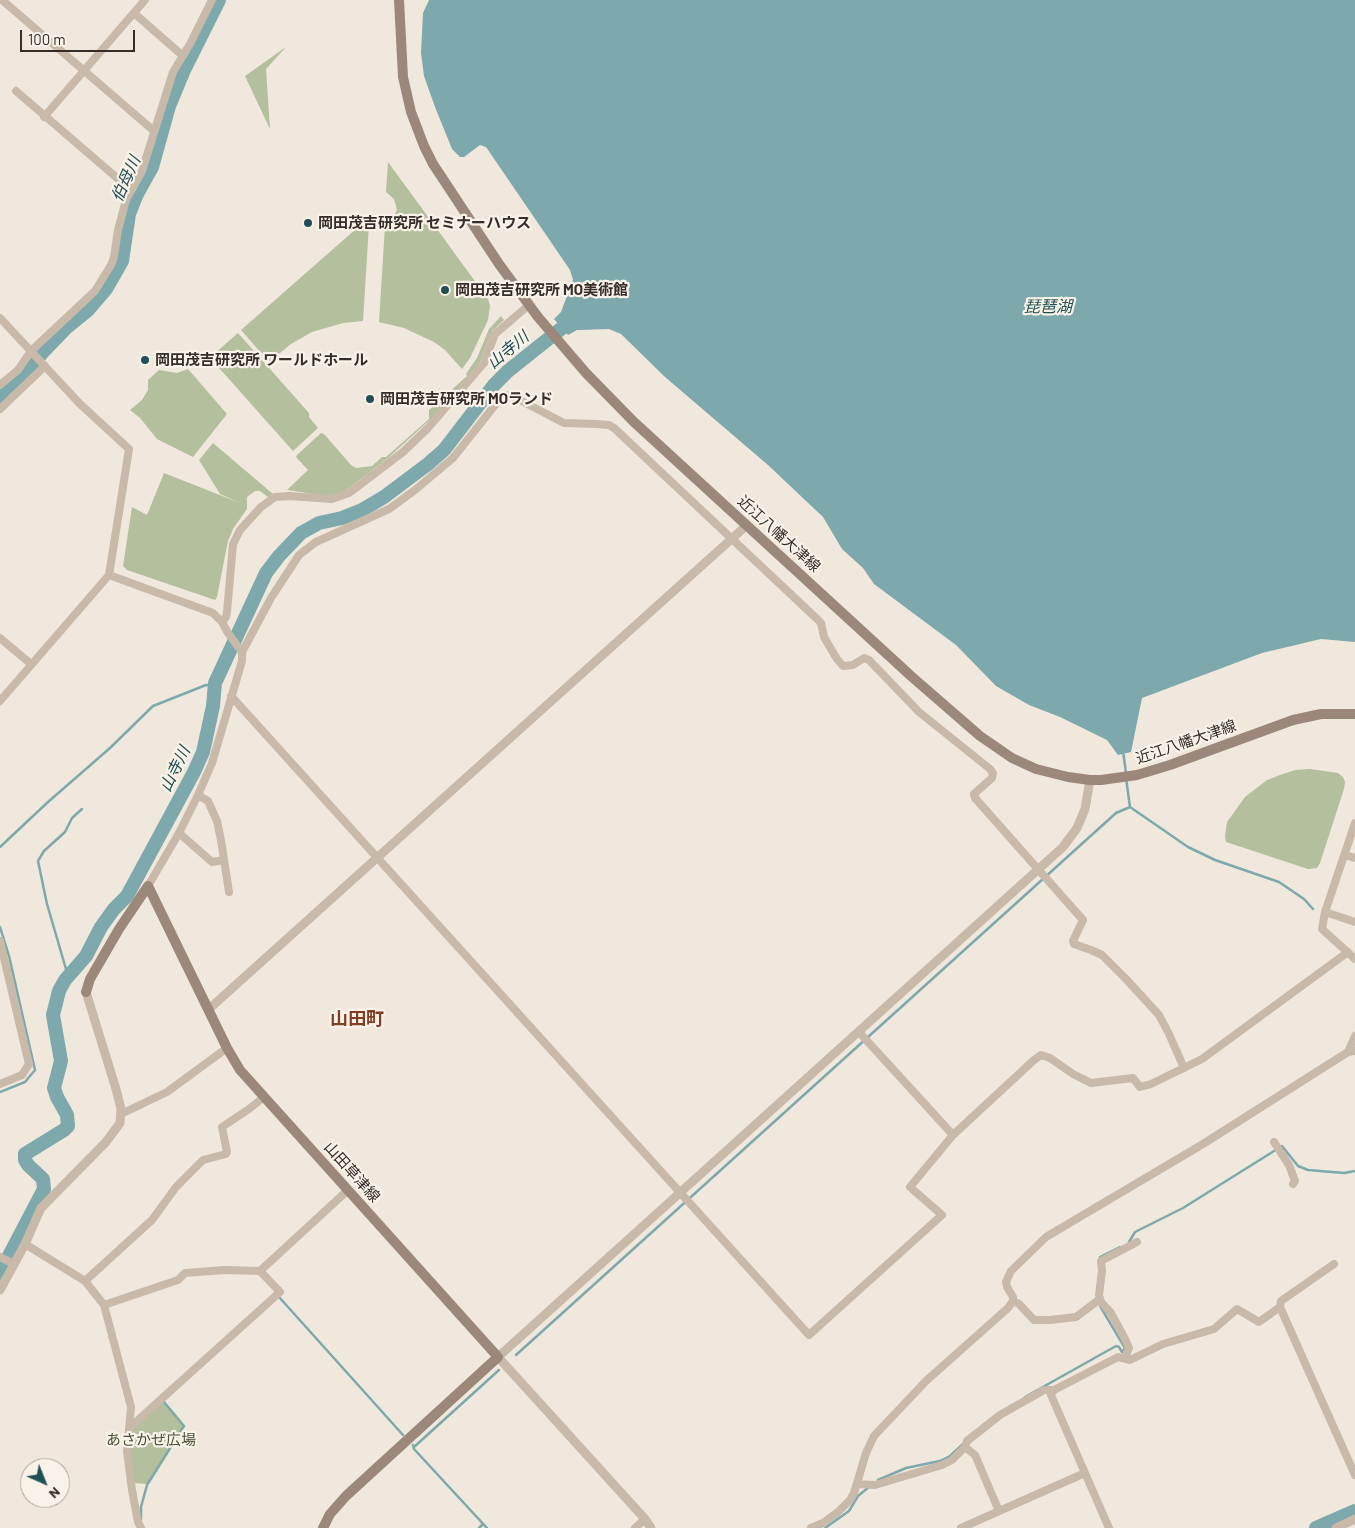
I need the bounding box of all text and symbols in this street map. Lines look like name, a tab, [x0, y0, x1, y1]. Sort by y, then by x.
scale bar	[22, 20, 138, 52]
text: 100 m	[28, 30, 66, 48]
water label: 伯母川	[107, 153, 145, 205]
place label: 岡田茂吉研究所 セミナーハウス	[318, 214, 531, 232]
marker: 岡田茂吉研究所 セミナーハウス	[302, 217, 314, 229]
place label: 岡田茂吉研究所 MO美術館	[455, 281, 628, 299]
marker: 岡田茂吉研究所 MO美術館	[439, 284, 451, 296]
water label: 琵琶湖	[1024, 297, 1072, 317]
water label: 山寺川	[483, 327, 533, 373]
place label: 岡田茂吉研究所 ワールドホール	[155, 351, 368, 369]
marker: 岡田茂吉研究所 ワールドホール	[139, 354, 151, 366]
place label: 岡田茂吉研究所 MOランド	[380, 390, 553, 408]
marker: 岡田茂吉研究所 MOランド	[364, 393, 376, 405]
street label: 近江八幡大津線	[734, 492, 824, 576]
street label: 近江八幡大津線	[1133, 716, 1239, 768]
water label: 山寺川	[156, 743, 194, 795]
district label: 山田町	[330, 1008, 384, 1030]
street label: 山田草津線	[320, 1138, 384, 1206]
park label: あさかぜ広場	[106, 1431, 196, 1449]
north arrow	[20, 1458, 70, 1508]
text: N	[46, 1484, 64, 1503]

